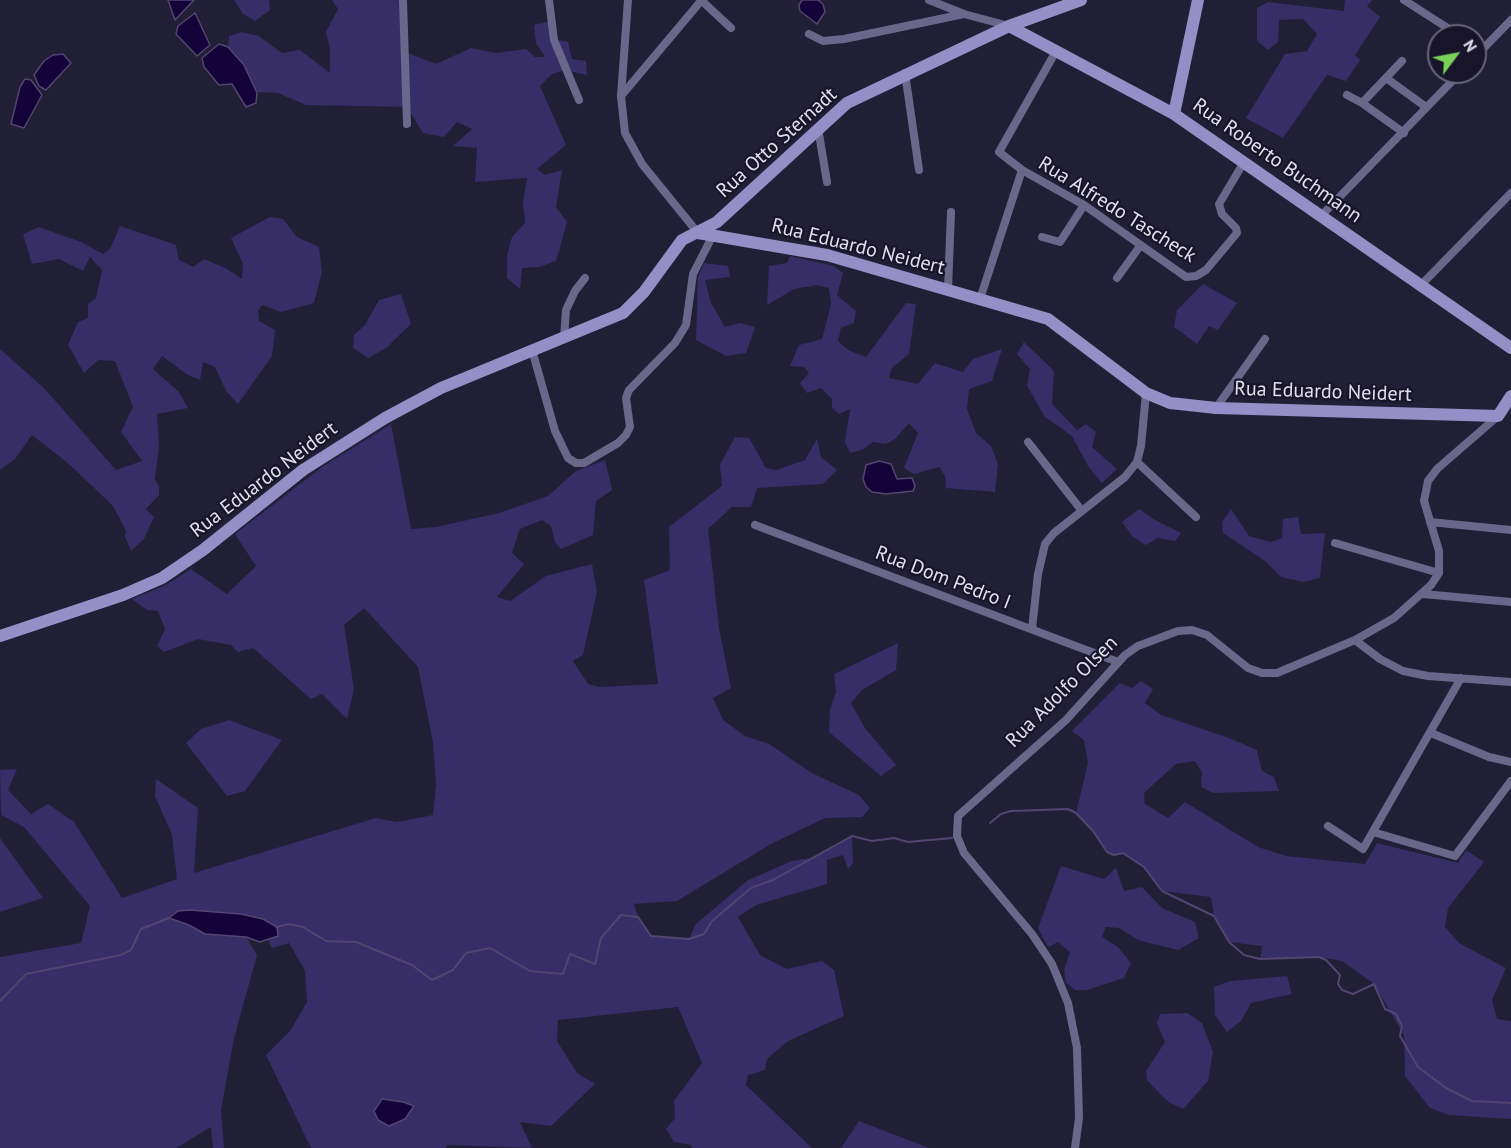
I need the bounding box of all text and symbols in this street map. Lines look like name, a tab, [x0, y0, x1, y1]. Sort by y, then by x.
north arrow	[1427, 24, 1487, 84]
text: N	[1459, 36, 1482, 55]
street label: Rua Otto Sternadt	[712, 83, 842, 203]
street label: Rua Roberto Buchmann	[1188, 94, 1366, 228]
street label: Rua Alfredo Tascheck	[1034, 152, 1200, 268]
street label: Rua Eduardo Neidert	[769, 214, 947, 280]
street label: Rua Eduardo Neidert	[1234, 377, 1412, 407]
street label: Rua Eduardo Neidert	[186, 417, 342, 543]
street label: Rua Dom Pedro I	[872, 541, 1014, 615]
street label: Rua Adolfo Olsen	[1001, 631, 1123, 753]

